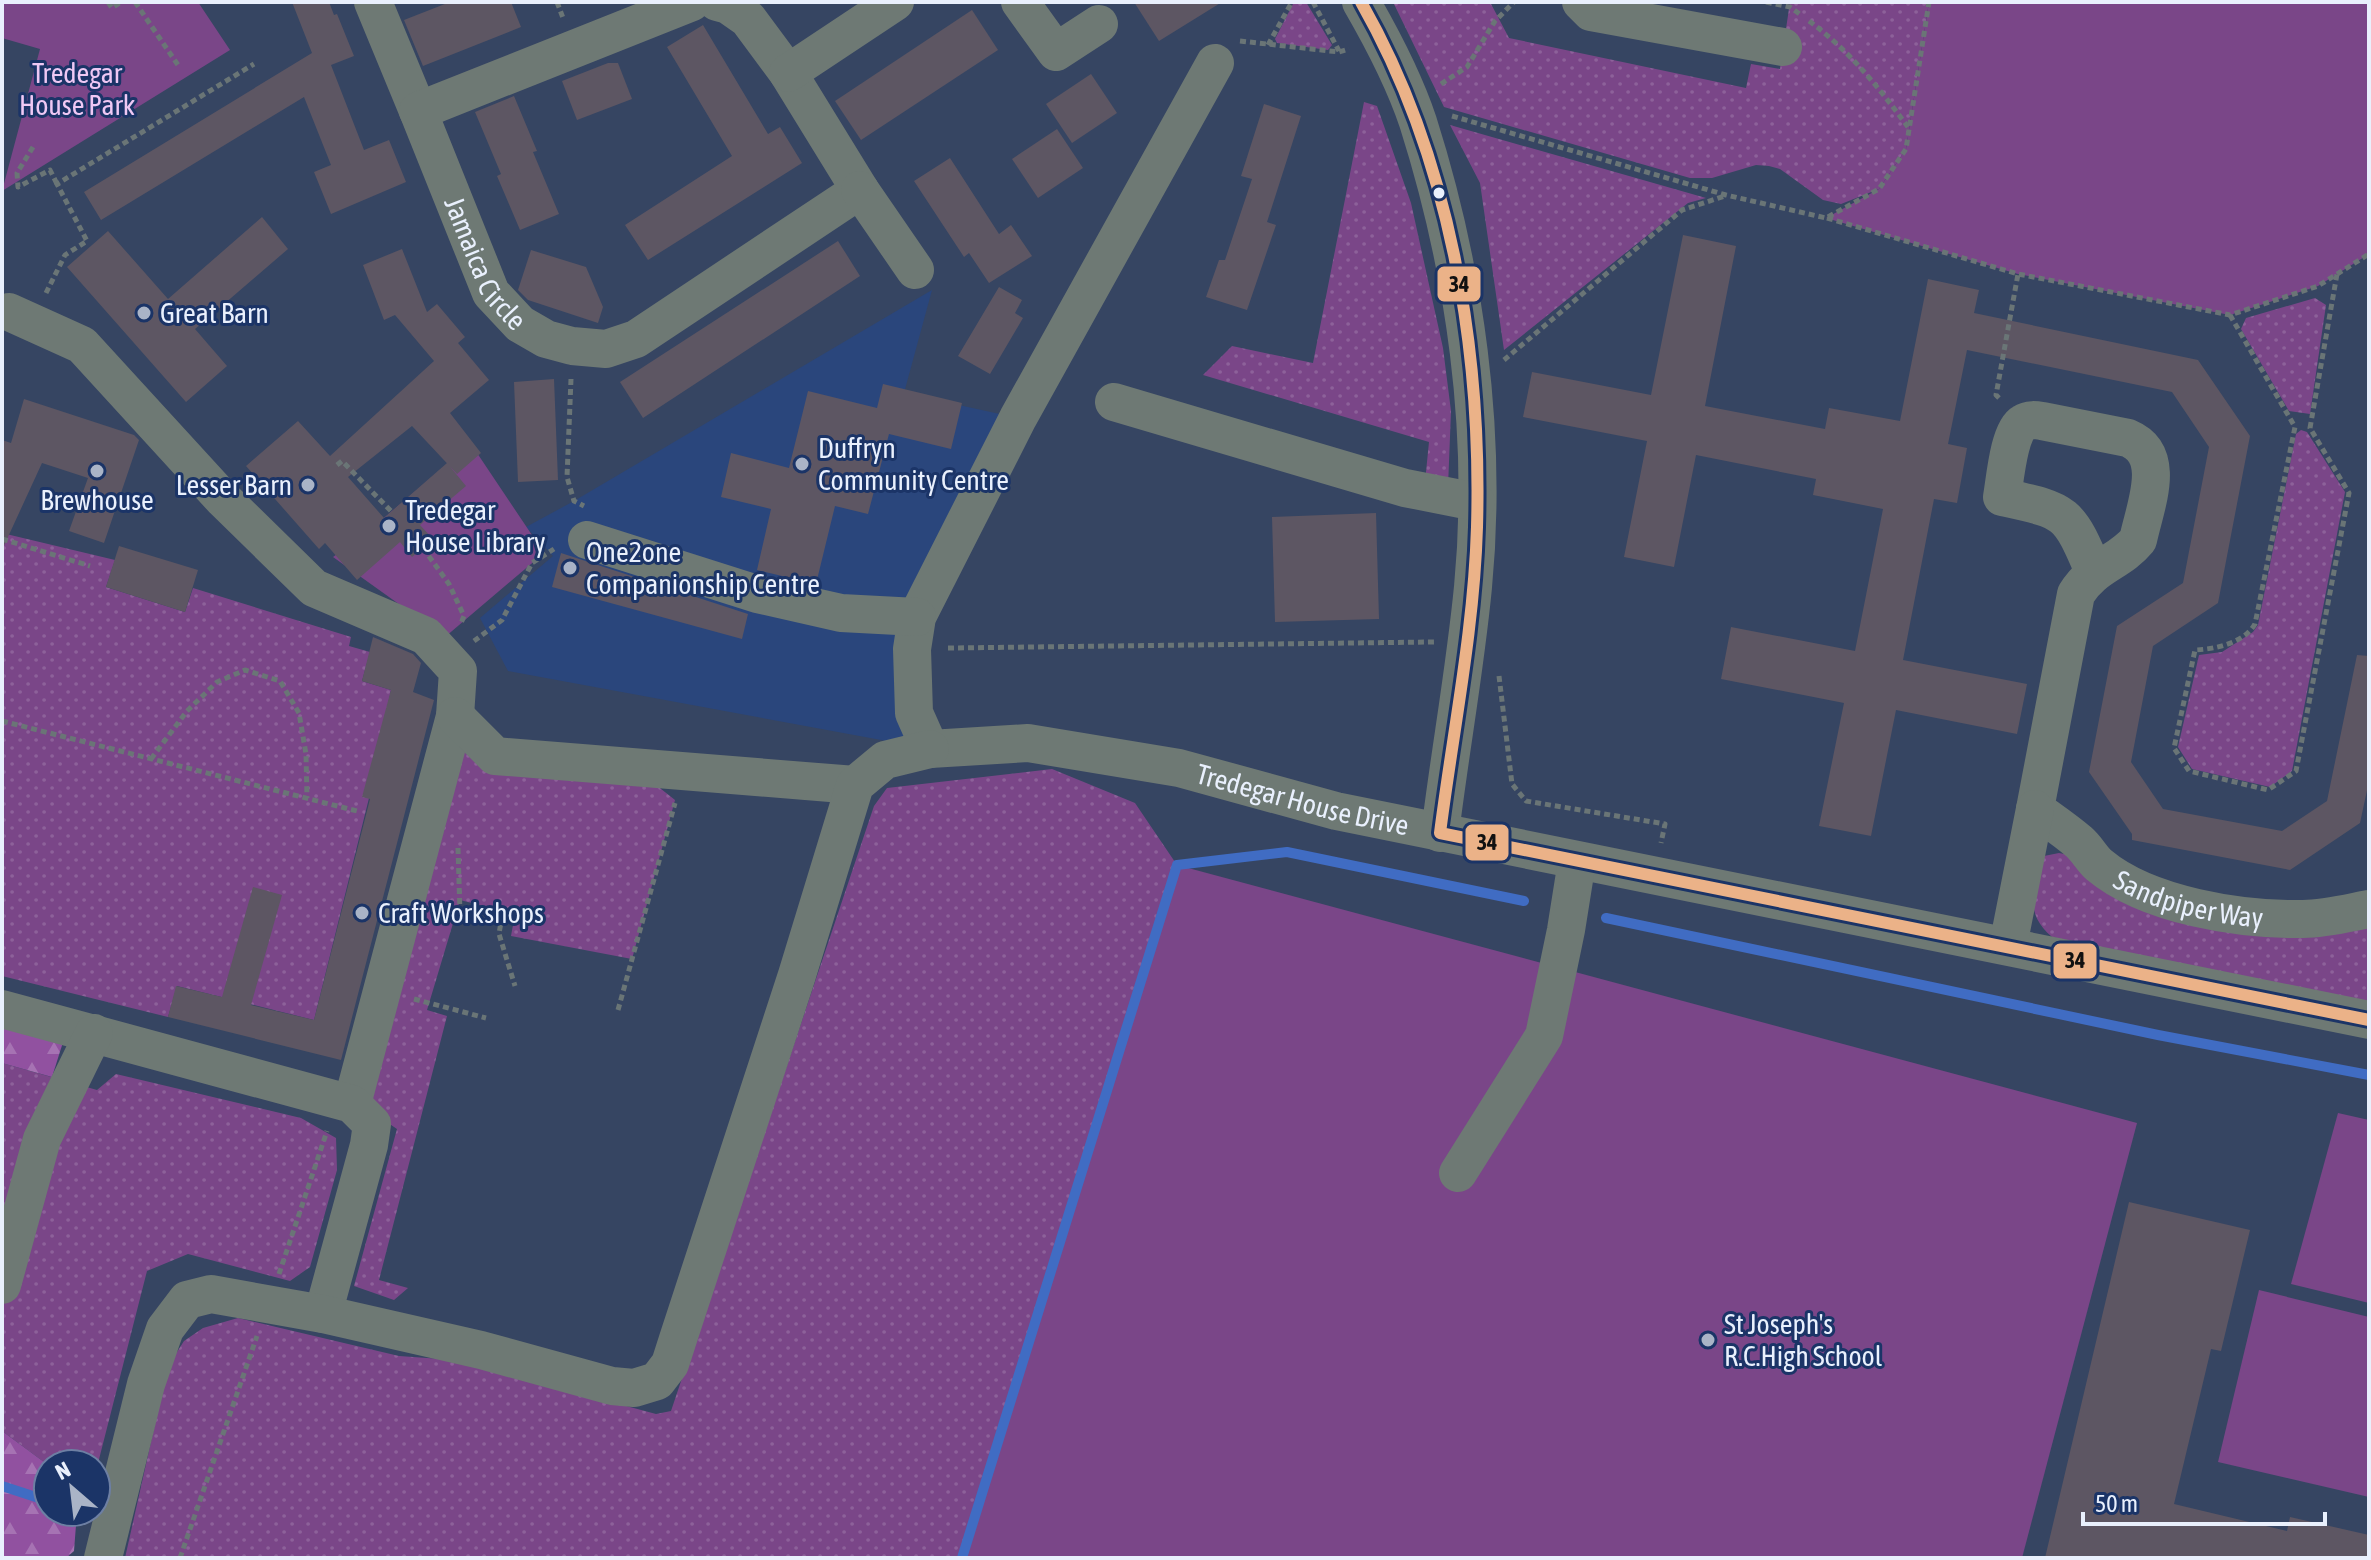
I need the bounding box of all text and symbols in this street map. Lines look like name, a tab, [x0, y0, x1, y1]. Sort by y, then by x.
park label: Tredegar House Park	[19, 57, 135, 121]
unlabelled marker	[1431, 185, 1447, 201]
street label: Jamaica Circle	[438, 192, 533, 336]
line badge: 34	[1436, 265, 1482, 303]
text: 34	[1449, 271, 1469, 297]
place label: Great Barn	[160, 297, 269, 329]
marker: Great Barn	[135, 304, 153, 322]
place label: Duffryn Community Centre	[818, 432, 1009, 496]
marker: Duffryn Community Centre	[793, 455, 811, 473]
marker: Brewhouse	[88, 462, 106, 480]
place label: Lesser Barn	[176, 469, 292, 501]
marker: Lesser Barn	[299, 476, 317, 494]
place label: Brewhouse	[40, 484, 154, 516]
place label: Tredegar House Library	[405, 494, 545, 558]
marker: Tredegar House Library	[380, 517, 398, 535]
place label: One2one Companionship Centre	[586, 536, 820, 600]
marker: One2one Companionship Centre	[561, 559, 579, 577]
street label: Tredegar House Drive	[1193, 758, 1412, 841]
line badge: 34	[1464, 823, 1510, 862]
text: 34	[1477, 829, 1497, 855]
street label: Sandpiper Way	[2108, 863, 2265, 934]
place label: Craft Workshops	[378, 897, 544, 929]
marker: Craft Workshops	[353, 904, 371, 922]
line badge: 34	[2052, 942, 2098, 980]
text: 34	[2065, 947, 2085, 973]
place label: St Joseph's R.C.High School	[1724, 1308, 1883, 1372]
marker: St Joseph's R.C.High School	[1699, 1331, 1717, 1349]
north arrow	[32, 1448, 112, 1528]
text: N	[51, 1456, 74, 1485]
scale bar	[2083, 1476, 2325, 1526]
text: 50 m	[2095, 1490, 2138, 1517]

